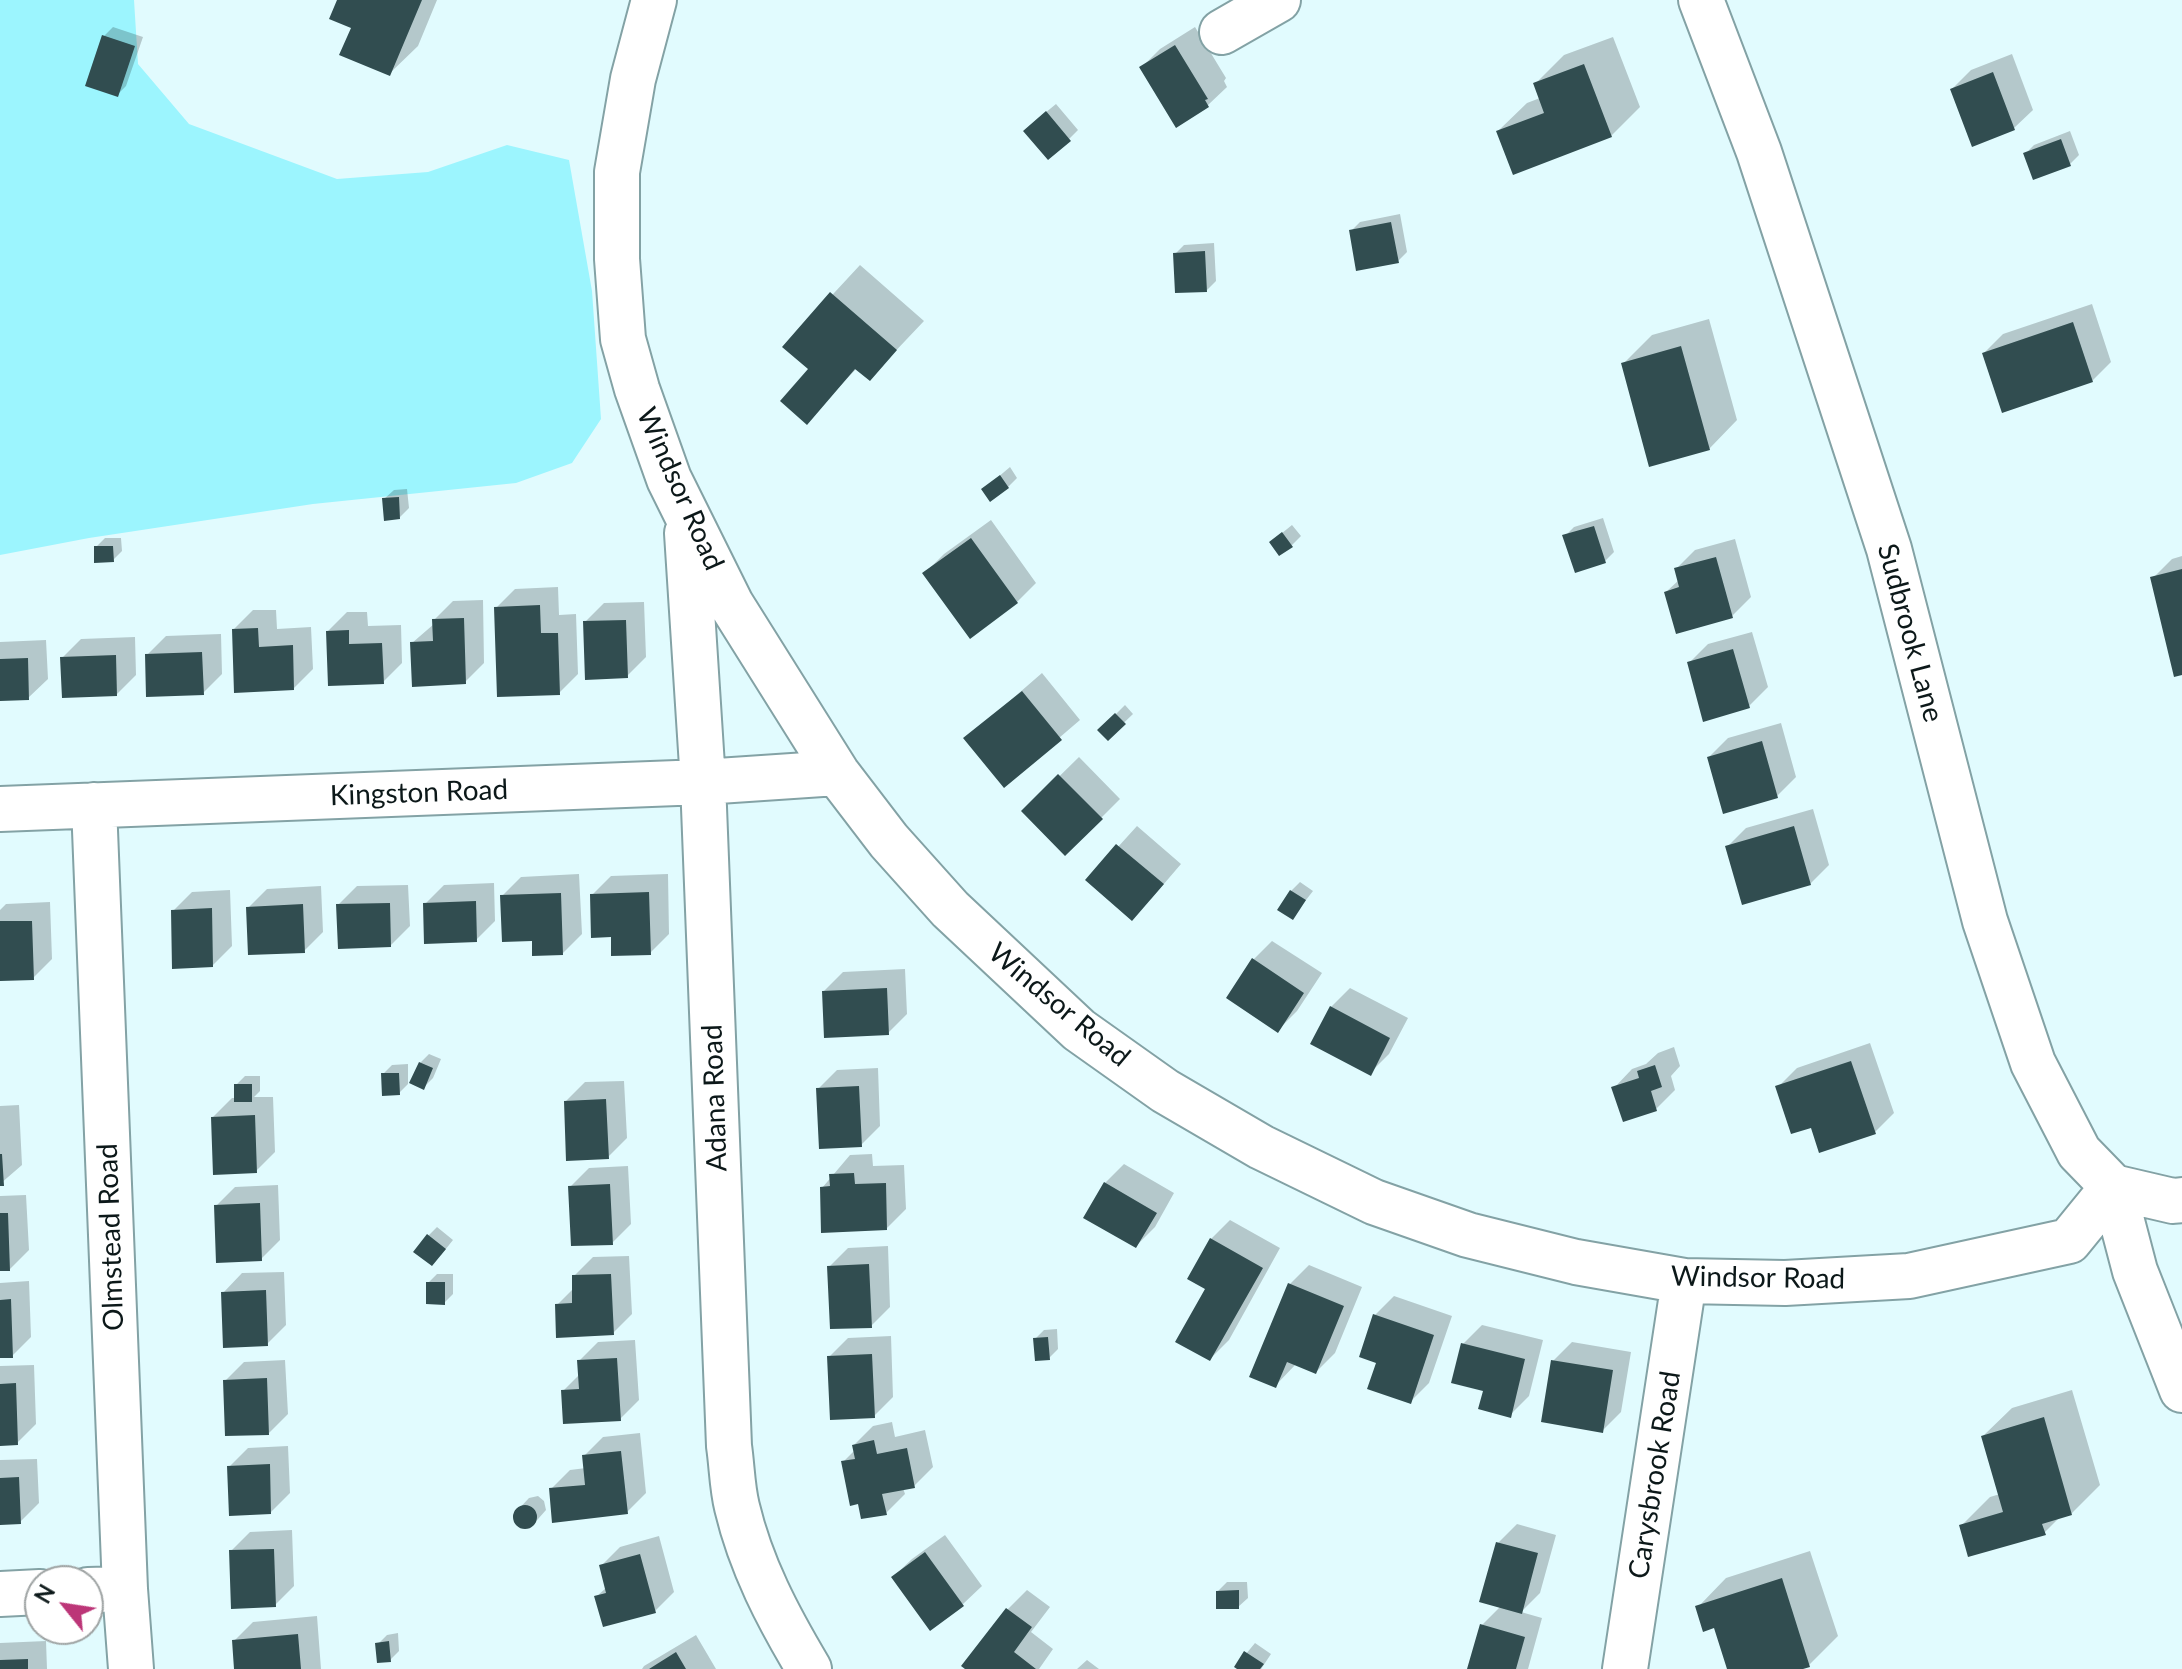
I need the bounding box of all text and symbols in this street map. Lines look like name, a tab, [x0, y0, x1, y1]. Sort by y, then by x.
street label: Windsor Road	[629, 403, 731, 575]
street label: Sudbrook Lane	[1870, 540, 1950, 726]
street label: Kingston Road	[329, 773, 509, 813]
street label: Windsor Road	[981, 936, 1137, 1074]
street label: Adana Road	[696, 1024, 734, 1172]
street label: Olmstead Road	[91, 1143, 131, 1331]
street label: Windsor Road	[1671, 1260, 1845, 1296]
street label: Carysbrook Road	[1622, 1369, 1688, 1581]
north arrow	[24, 1565, 104, 1645]
text: N	[29, 1580, 60, 1608]

